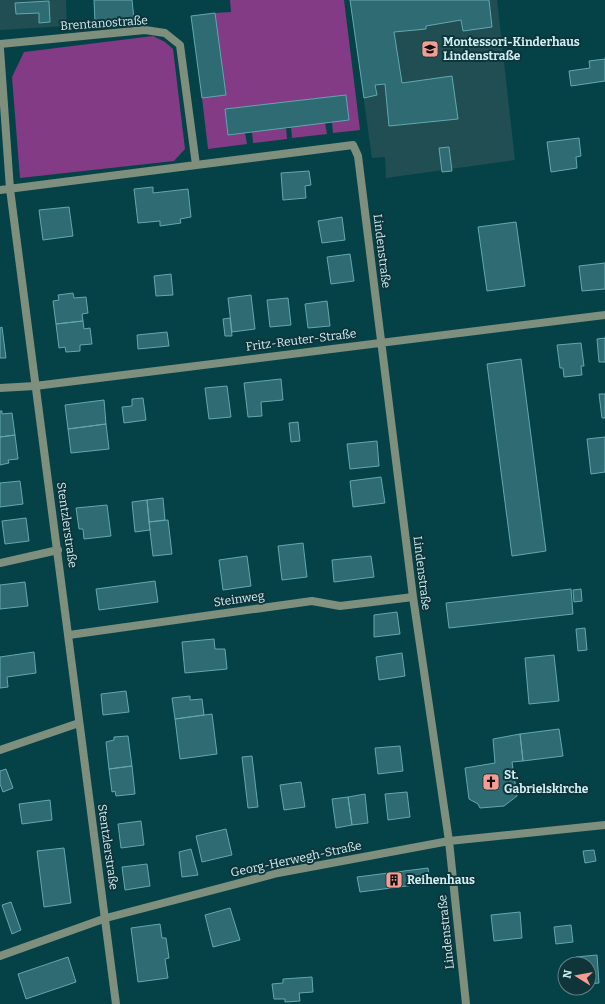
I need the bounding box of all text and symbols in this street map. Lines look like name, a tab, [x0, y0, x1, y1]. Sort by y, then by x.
street label: Brentanostraße	[60, 13, 148, 33]
place label: Montessori-Kinderhaus Lindenstraße	[443, 35, 580, 63]
school or university icon: Montessori-Kinderhaus Lindenstraße	[420, 39, 440, 59]
street label: Lindenstraße	[370, 213, 394, 289]
street label: Fritz-Reuter-Straße	[245, 326, 357, 354]
street label: Stentzlerstraße	[54, 481, 80, 569]
street label: Lindenstraße	[410, 535, 434, 611]
street label: Steinweg	[213, 588, 266, 610]
place label: St. Gabrielskirche	[504, 768, 589, 796]
church icon: St. Gabrielskirche	[481, 772, 501, 792]
street label: Stentzlerstraße	[95, 803, 121, 891]
street label: Georg-Herwegh-Straße	[229, 838, 363, 880]
building icon: Reihenhaus	[384, 870, 404, 890]
place label: Reihenhaus	[407, 873, 475, 887]
street label: Lindenstraße	[435, 894, 457, 970]
north arrow	[557, 956, 597, 996]
text: N	[560, 968, 575, 980]

